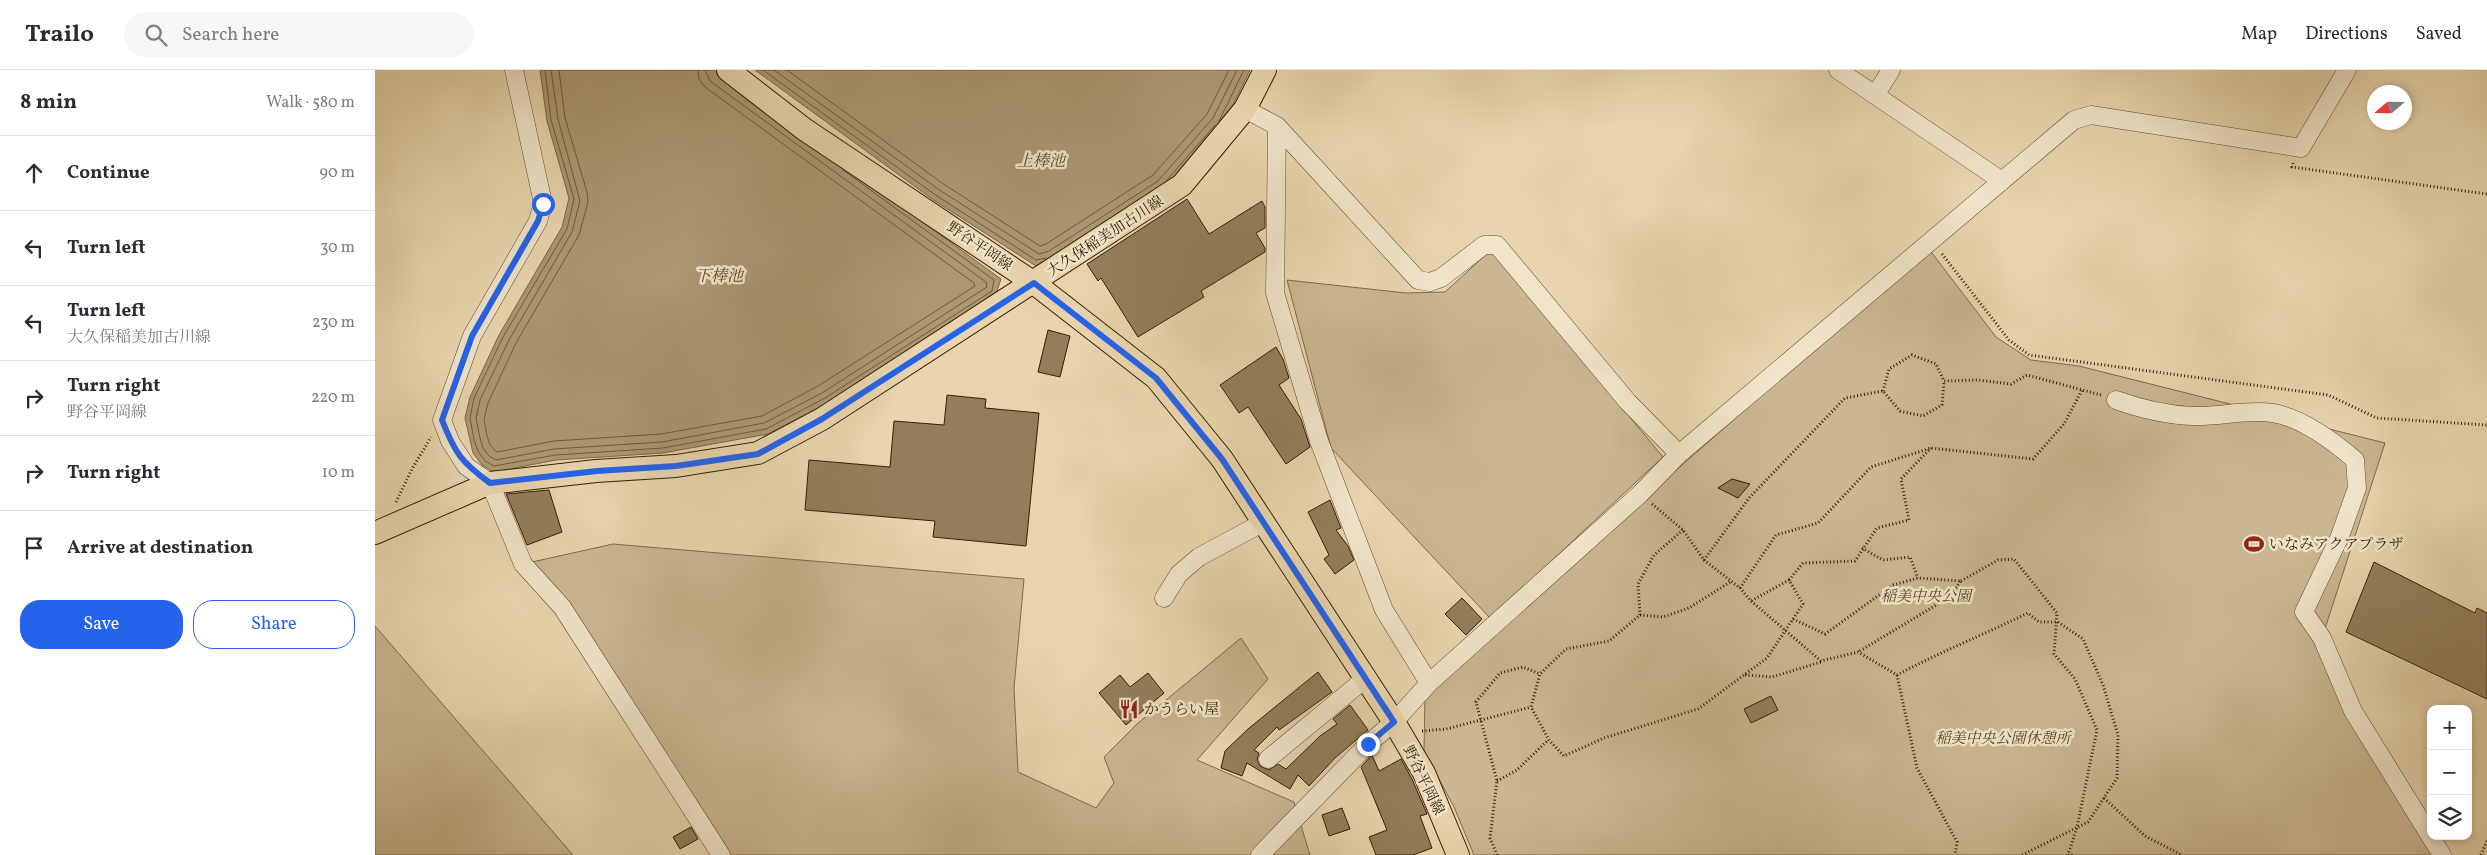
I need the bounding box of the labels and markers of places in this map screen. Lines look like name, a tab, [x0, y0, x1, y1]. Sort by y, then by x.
sports icon: いなみアクアプラザ	[2243, 533, 2265, 555]
place label: いなみアクアプラザ	[2269, 535, 2404, 556]
restaurant icon: かうらい屋	[1118, 698, 1140, 720]
place label: かうらい屋	[1144, 700, 1219, 721]

